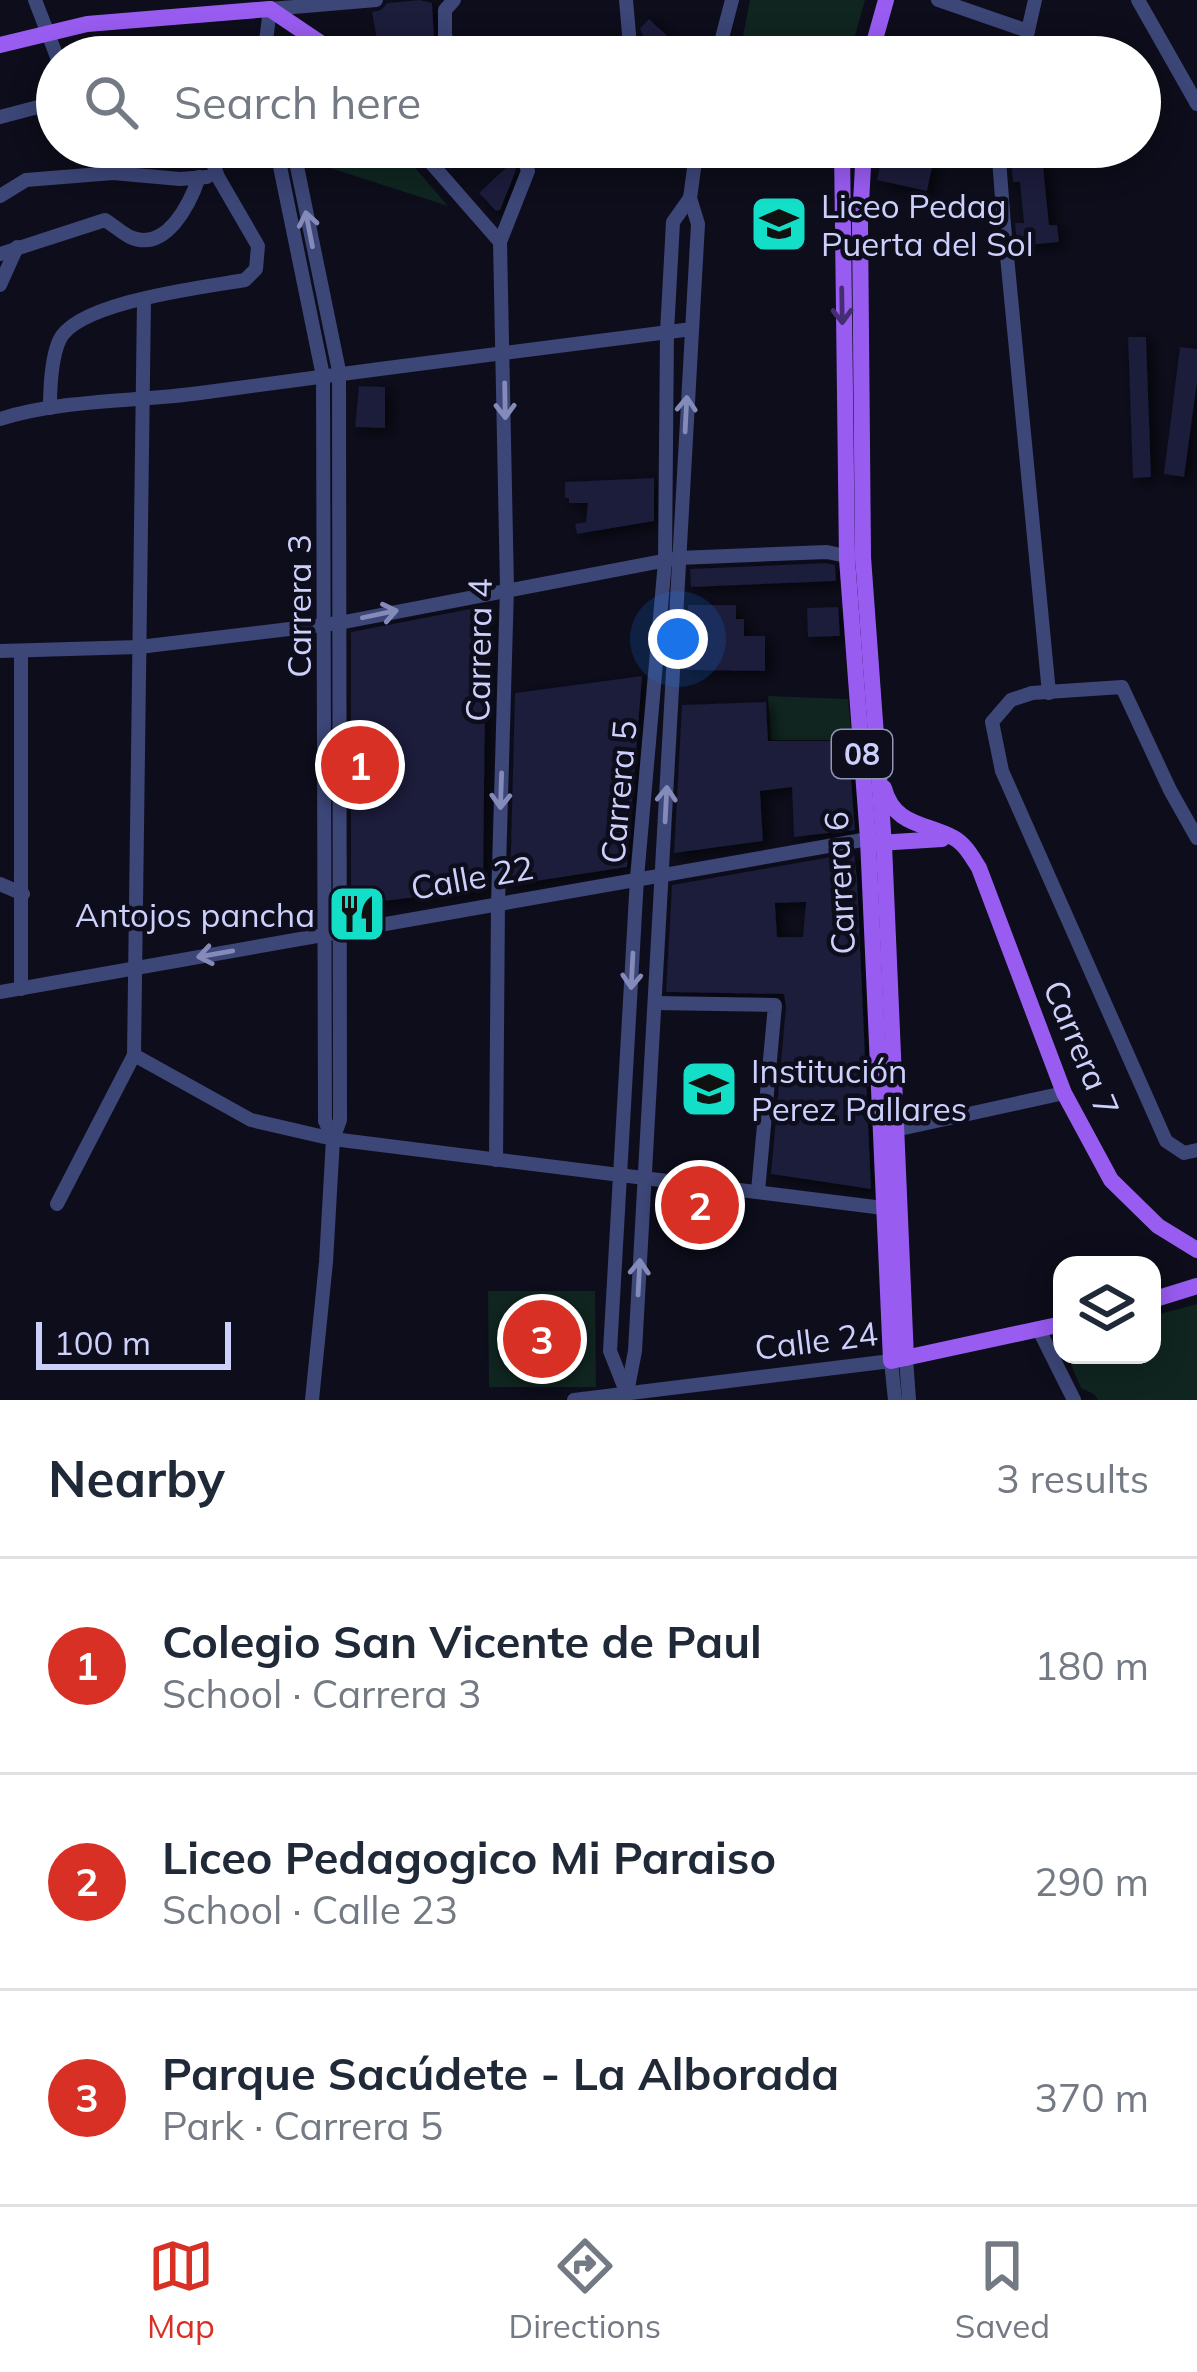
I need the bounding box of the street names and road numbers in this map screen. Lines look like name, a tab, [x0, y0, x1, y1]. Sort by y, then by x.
street label: Carrera 3	[278, 534, 319, 678]
street label: Carrera 4	[456, 578, 500, 722]
street label: Carrera 5	[591, 719, 645, 865]
road number: 08	[832, 730, 892, 778]
street label: Carrera 6	[815, 810, 863, 956]
street label: Calle 22	[408, 846, 536, 908]
street label: Carrera 7	[1035, 974, 1129, 1122]
street label: Calle 24	[752, 1312, 880, 1368]

